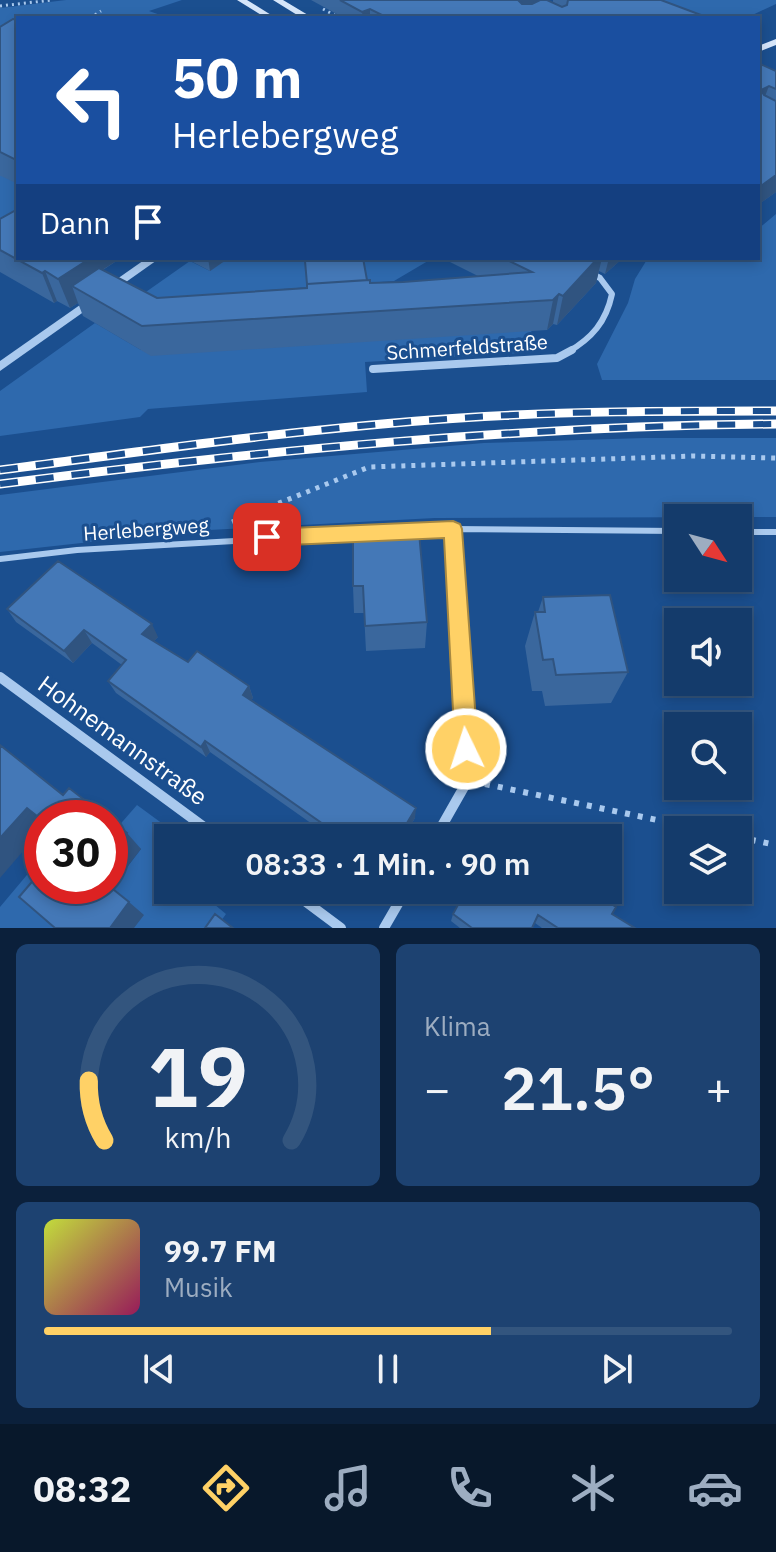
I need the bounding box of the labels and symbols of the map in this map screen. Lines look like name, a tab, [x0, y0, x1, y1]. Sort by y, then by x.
street label: Schmerfeldstraße	[385, 328, 549, 366]
pin	[233, 503, 301, 571]
north arrow	[664, 504, 752, 592]
street label: Herlebergweg	[82, 511, 210, 547]
street label: Hohnemannstraße	[32, 668, 214, 812]
position arrow	[424, 707, 508, 791]
speed limit sign: 30	[24, 800, 128, 904]

